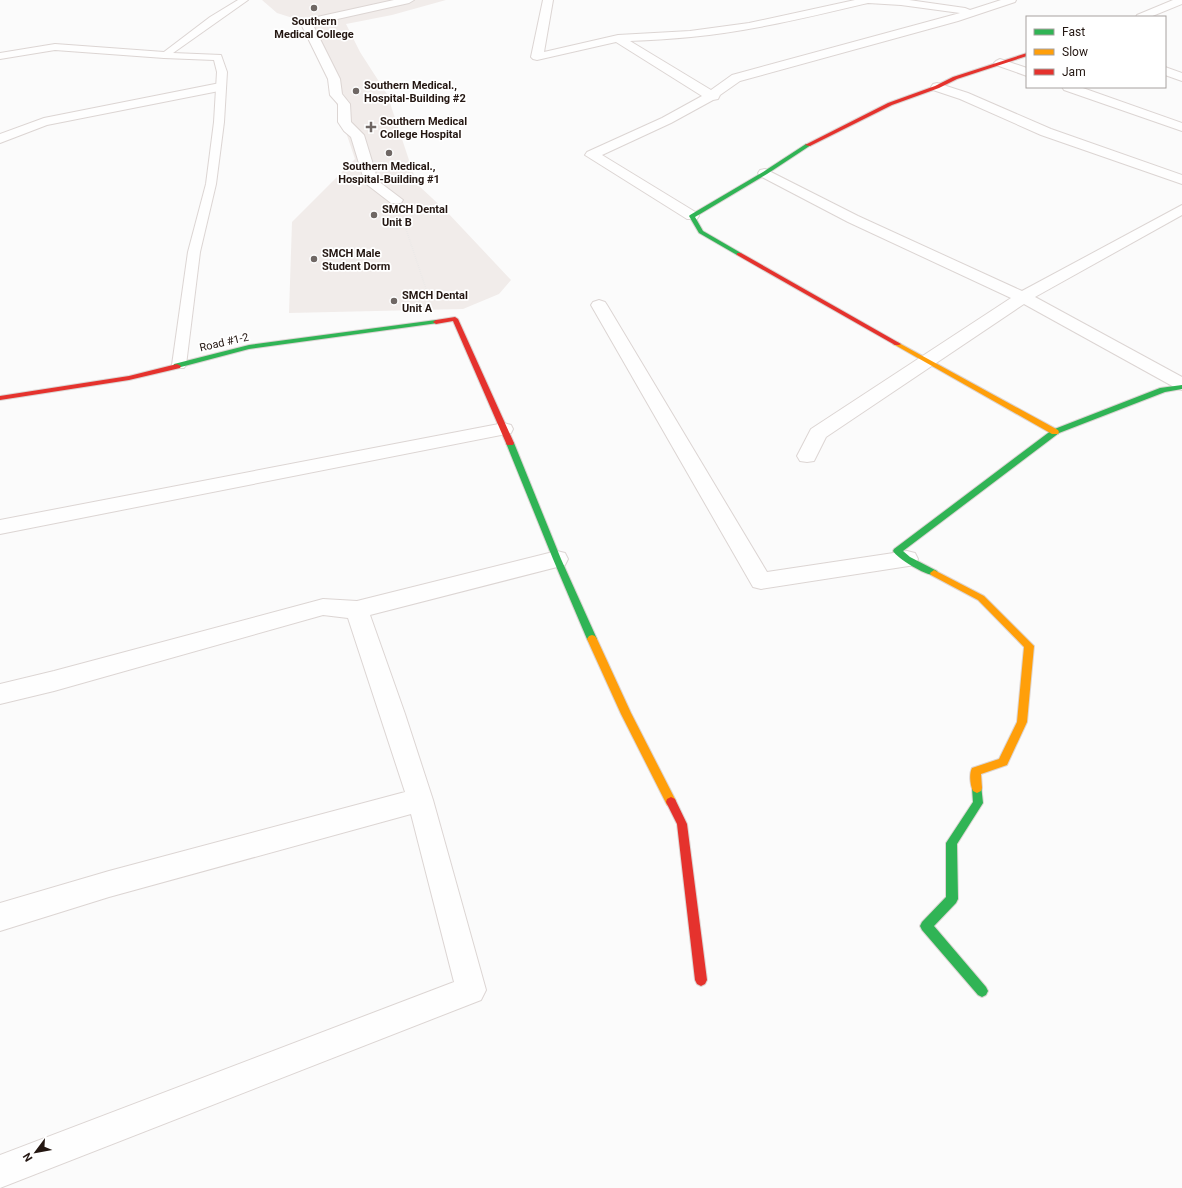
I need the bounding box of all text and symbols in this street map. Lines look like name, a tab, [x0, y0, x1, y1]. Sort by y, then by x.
marker: Southern Medical College	[309, 3, 319, 13]
place label: Southern Medical College	[274, 15, 354, 41]
legend	[1026, 16, 1166, 88]
text: Fast	[1062, 25, 1085, 39]
text: Slow	[1062, 45, 1088, 59]
text: Jam	[1062, 65, 1086, 79]
place label: Southern Medical., Hospital-Building #2	[364, 79, 466, 105]
marker: Southern Medical., Hospital-Building #2	[351, 86, 361, 96]
place label: Southern Medical College Hospital	[380, 115, 467, 141]
marker: Southern Medical College Hospital	[365, 121, 377, 133]
marker: Southern Medical., Hospital-Building #1	[384, 148, 394, 158]
place label: Southern Medical., Hospital-Building #1	[338, 160, 440, 186]
place label: SMCH Dental Unit B	[382, 203, 448, 229]
marker: SMCH Dental Unit B	[369, 210, 379, 220]
place label: SMCH Male Student Dorm	[322, 247, 390, 273]
marker: SMCH Male Student Dorm	[309, 254, 319, 264]
place label: SMCH Dental Unit A	[402, 289, 468, 315]
marker: SMCH Dental Unit A	[389, 296, 399, 306]
street label: Road #1-2	[198, 331, 250, 354]
north arrow	[16, 1132, 56, 1172]
text: N	[20, 1150, 36, 1164]

